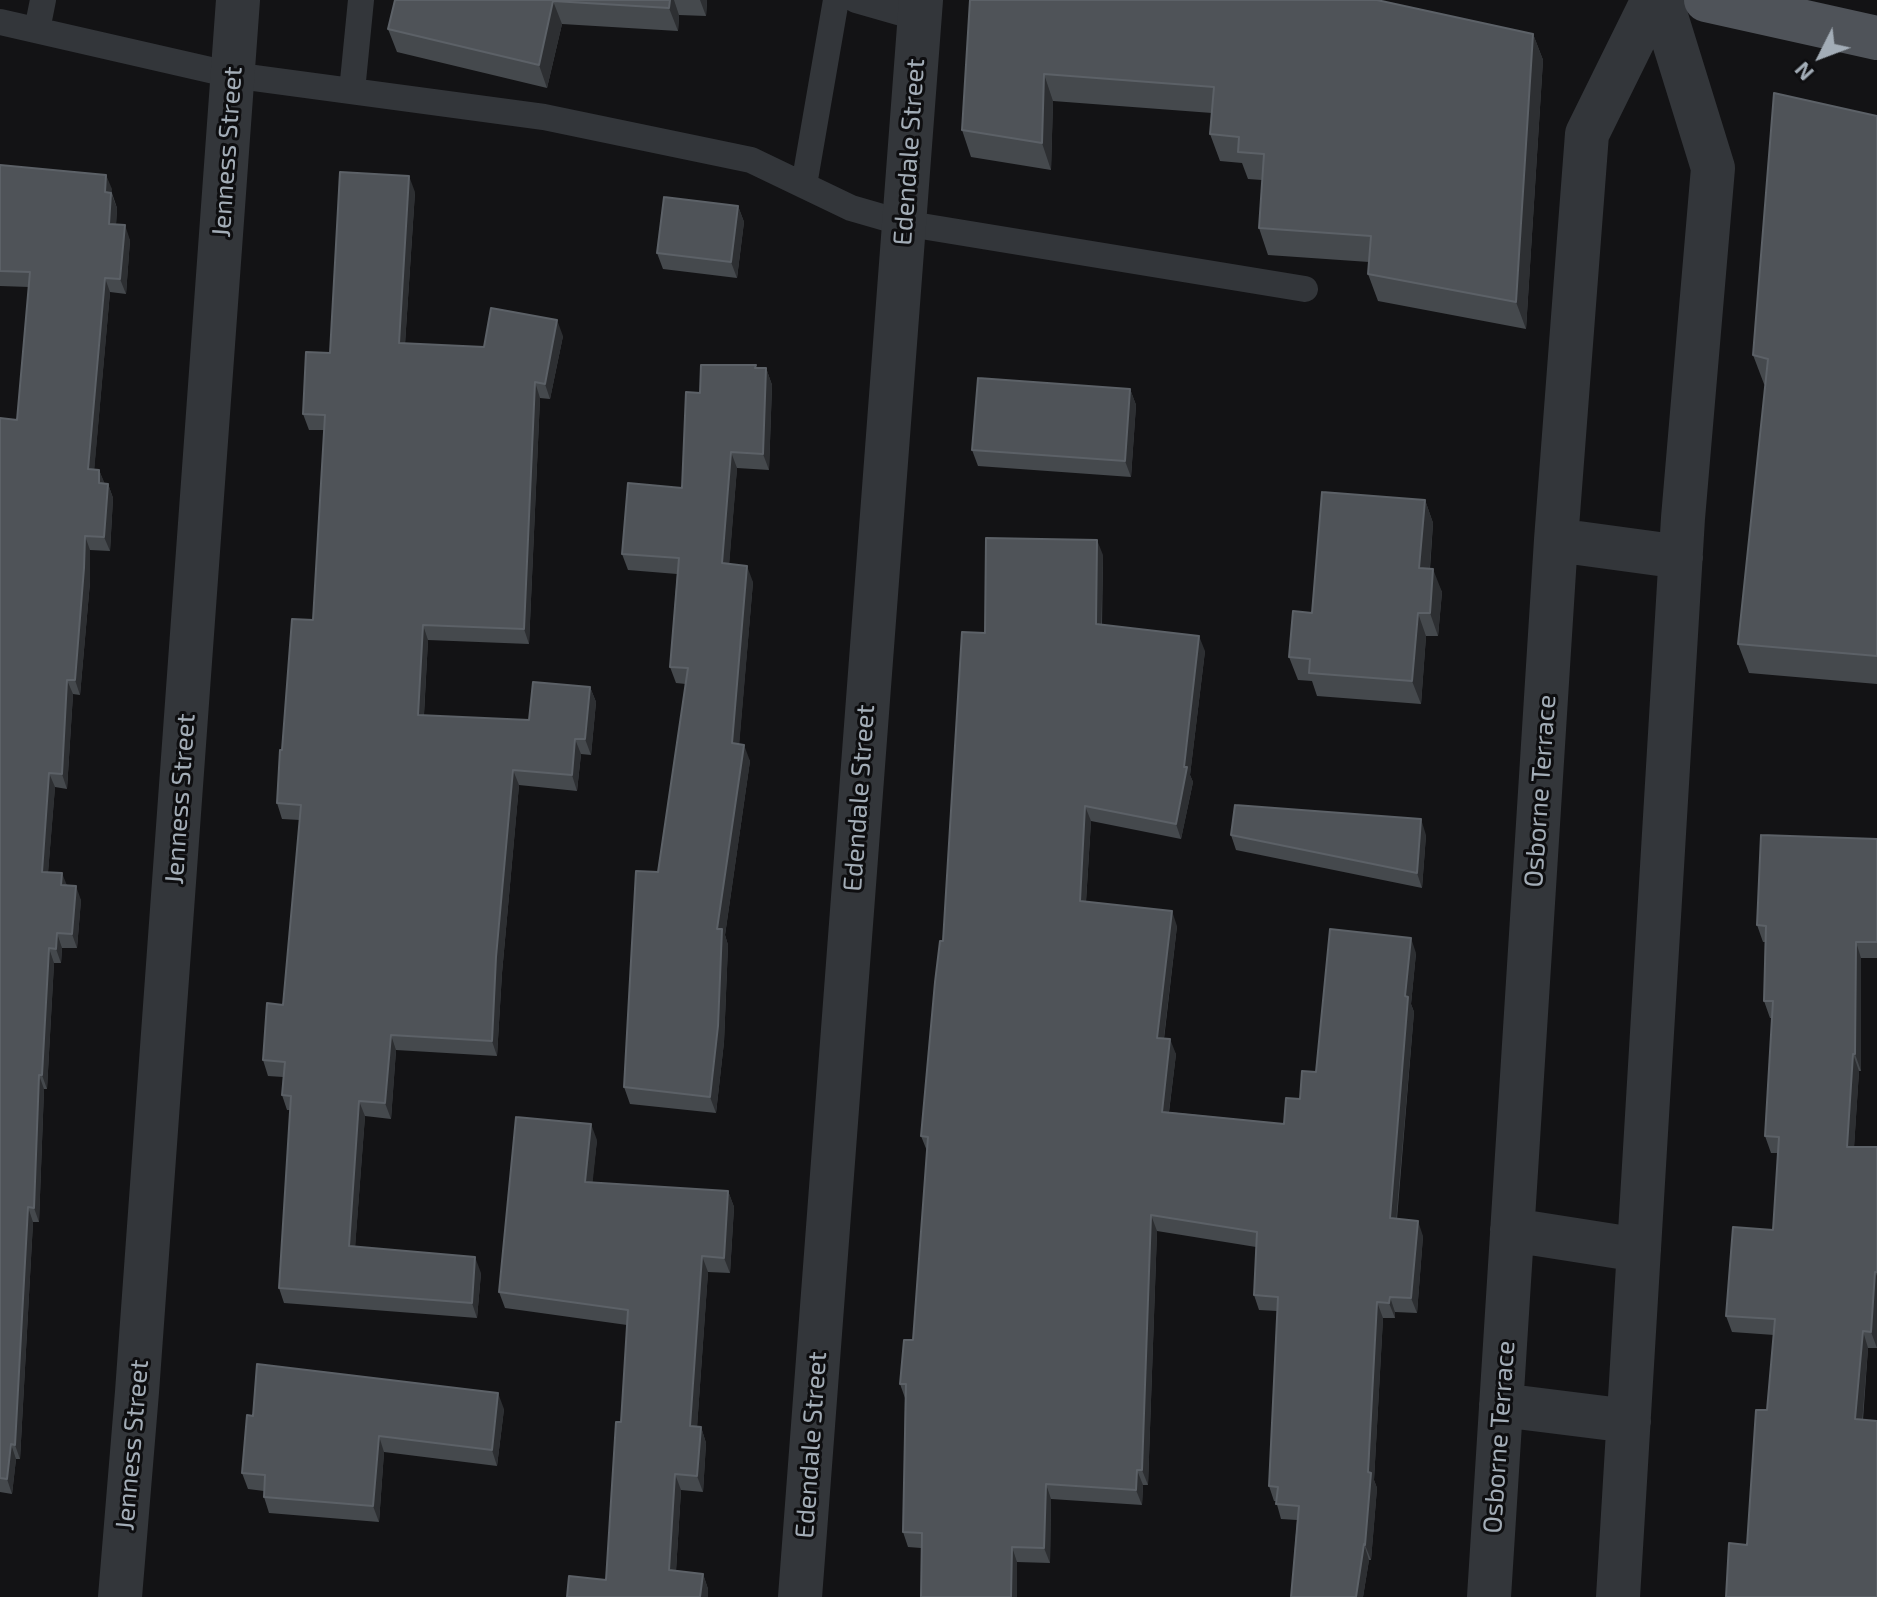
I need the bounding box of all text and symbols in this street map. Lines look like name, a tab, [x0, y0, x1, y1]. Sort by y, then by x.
north arrow	[1781, 16, 1861, 96]
street label: Edendale Street	[887, 57, 931, 247]
text: N	[1788, 57, 1818, 87]
street label: Jenness Street	[205, 65, 249, 239]
street label: Osborne Terrace	[1518, 694, 1562, 888]
street label: Edendale Street	[837, 703, 881, 893]
street label: Jenness Street	[158, 712, 202, 886]
street label: Osborne Terrace	[1477, 1340, 1521, 1534]
street label: Edendale Street	[789, 1350, 833, 1540]
street label: Jenness Street	[109, 1358, 155, 1532]

